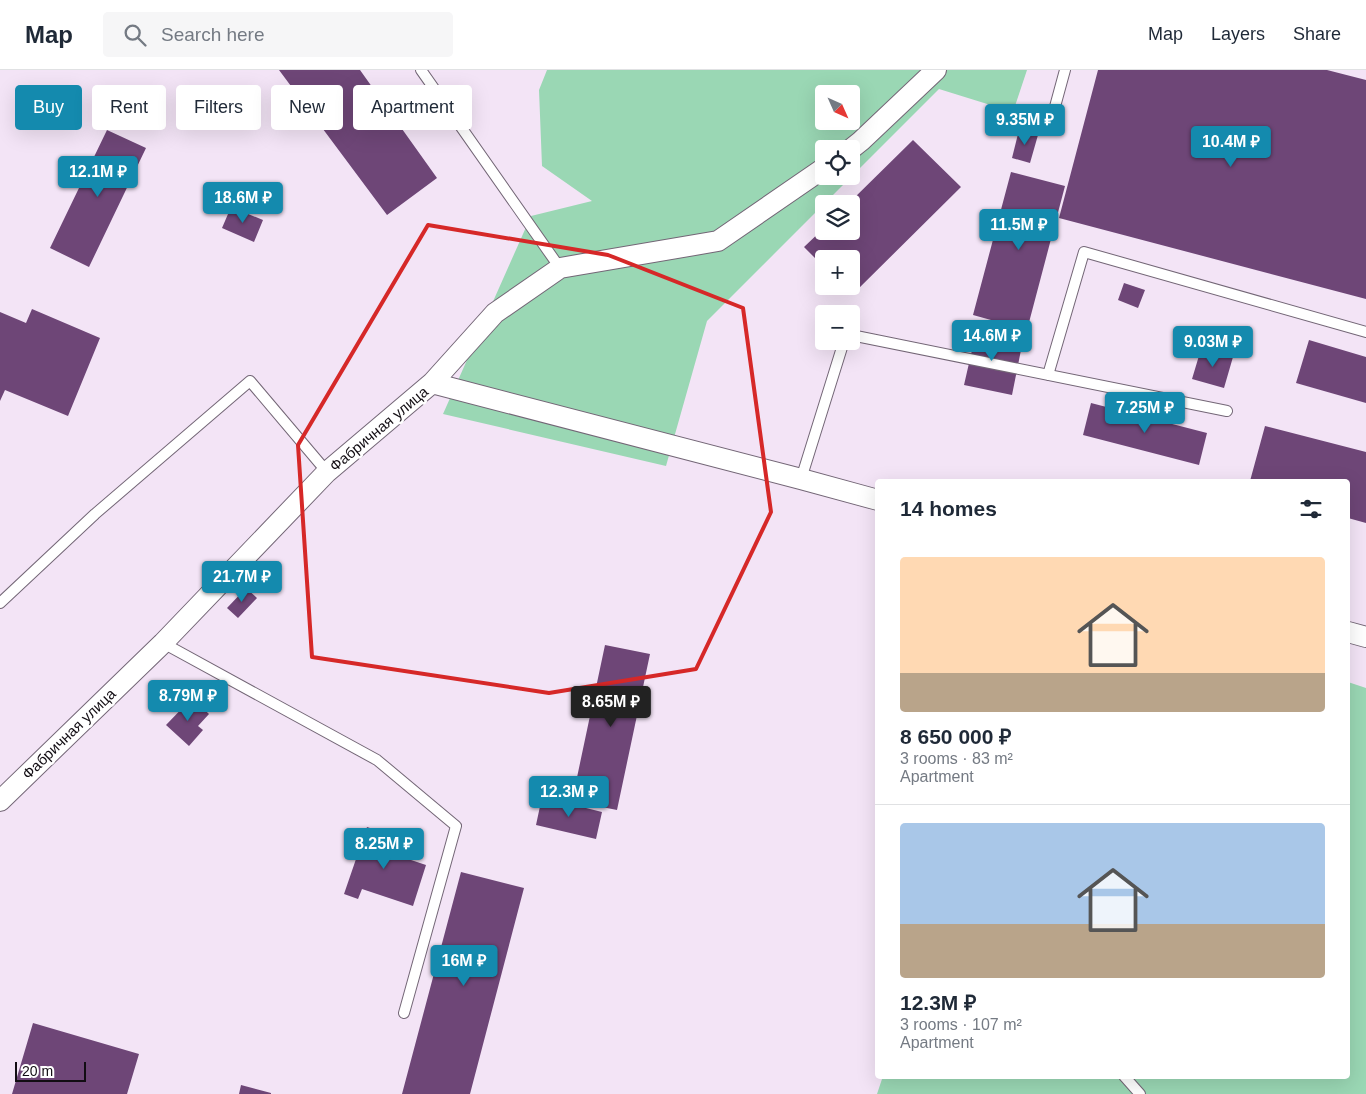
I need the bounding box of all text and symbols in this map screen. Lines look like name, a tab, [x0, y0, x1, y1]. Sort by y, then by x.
search box	[103, 12, 453, 57]
text: Map	[25, 21, 73, 48]
icon: search	[121, 21, 149, 49]
text: Search here	[161, 24, 265, 45]
text: Map	[1148, 24, 1183, 44]
text: Layers	[1211, 24, 1265, 44]
text: Share	[1293, 24, 1341, 44]
chip: Buy	[15, 85, 82, 130]
chip: Rent	[92, 85, 166, 130]
chip: Filters	[176, 85, 261, 130]
chip: New	[271, 85, 343, 130]
chip: Apartment	[353, 85, 472, 130]
north arrow	[815, 85, 860, 130]
map controls	[815, 85, 860, 350]
pin: 9.35M ₽	[979, 104, 1071, 146]
text: 9.35M ₽	[996, 111, 1054, 128]
pin: 10.4M ₽	[1185, 126, 1277, 168]
text: 10.4M ₽	[1202, 133, 1260, 150]
button: locate	[815, 140, 860, 185]
pin: 12.1M ₽	[52, 156, 144, 198]
text: 12.1M ₽	[69, 163, 127, 180]
pin: 18.6M ₽	[197, 182, 289, 224]
text: 18.6M ₽	[214, 189, 272, 206]
button: layers	[815, 195, 860, 240]
pin: 11.5M ₽	[973, 208, 1065, 251]
text: 11.5M ₽	[990, 216, 1048, 233]
button: +	[815, 250, 860, 295]
button: −	[815, 305, 860, 350]
pin: 14.6M ₽	[946, 320, 1038, 362]
pin: 9.03M ₽	[1167, 326, 1259, 368]
text: 14.6M ₽	[963, 327, 1021, 344]
text: 9.03M ₽	[1184, 333, 1242, 350]
street label: Фабричная улица	[326, 382, 432, 475]
pin: 7.25M ₽	[1099, 392, 1191, 434]
text: 7.25M ₽	[1116, 399, 1174, 416]
icon: filters	[1297, 495, 1325, 523]
text: 14 homes	[900, 497, 997, 520]
pin: 21.7M ₽	[196, 560, 288, 603]
text: 21.7M ₽	[213, 568, 271, 585]
icon: home	[1068, 590, 1158, 680]
pin: 8.79M ₽	[142, 680, 234, 722]
street label: Фабричная улица	[18, 684, 119, 782]
pin: 8.65M ₽	[565, 686, 657, 728]
text: 8.79M ₽	[159, 687, 217, 704]
text: 8.65M ₽	[582, 693, 640, 710]
text: 8 650 000 ₽	[900, 725, 1011, 748]
text: 3 rooms · 83 m²	[900, 750, 1013, 767]
text: Apartment	[900, 768, 974, 785]
pin: 12.3M ₽	[523, 776, 615, 818]
text: 12.3M ₽	[540, 783, 598, 800]
pin: 8.25M ₽	[338, 828, 430, 870]
text: 8.25M ₽	[355, 835, 413, 852]
icon: home	[1068, 855, 1158, 945]
pin: 16M ₽	[429, 944, 499, 987]
text: 16M ₽	[442, 952, 486, 969]
text: 12.3M ₽	[900, 991, 976, 1014]
text: 3 rooms · 107 m²	[900, 1016, 1022, 1033]
text: Apartment	[900, 1034, 974, 1051]
scale bar	[15, 1059, 86, 1082]
text: 20 m	[22, 1063, 53, 1079]

